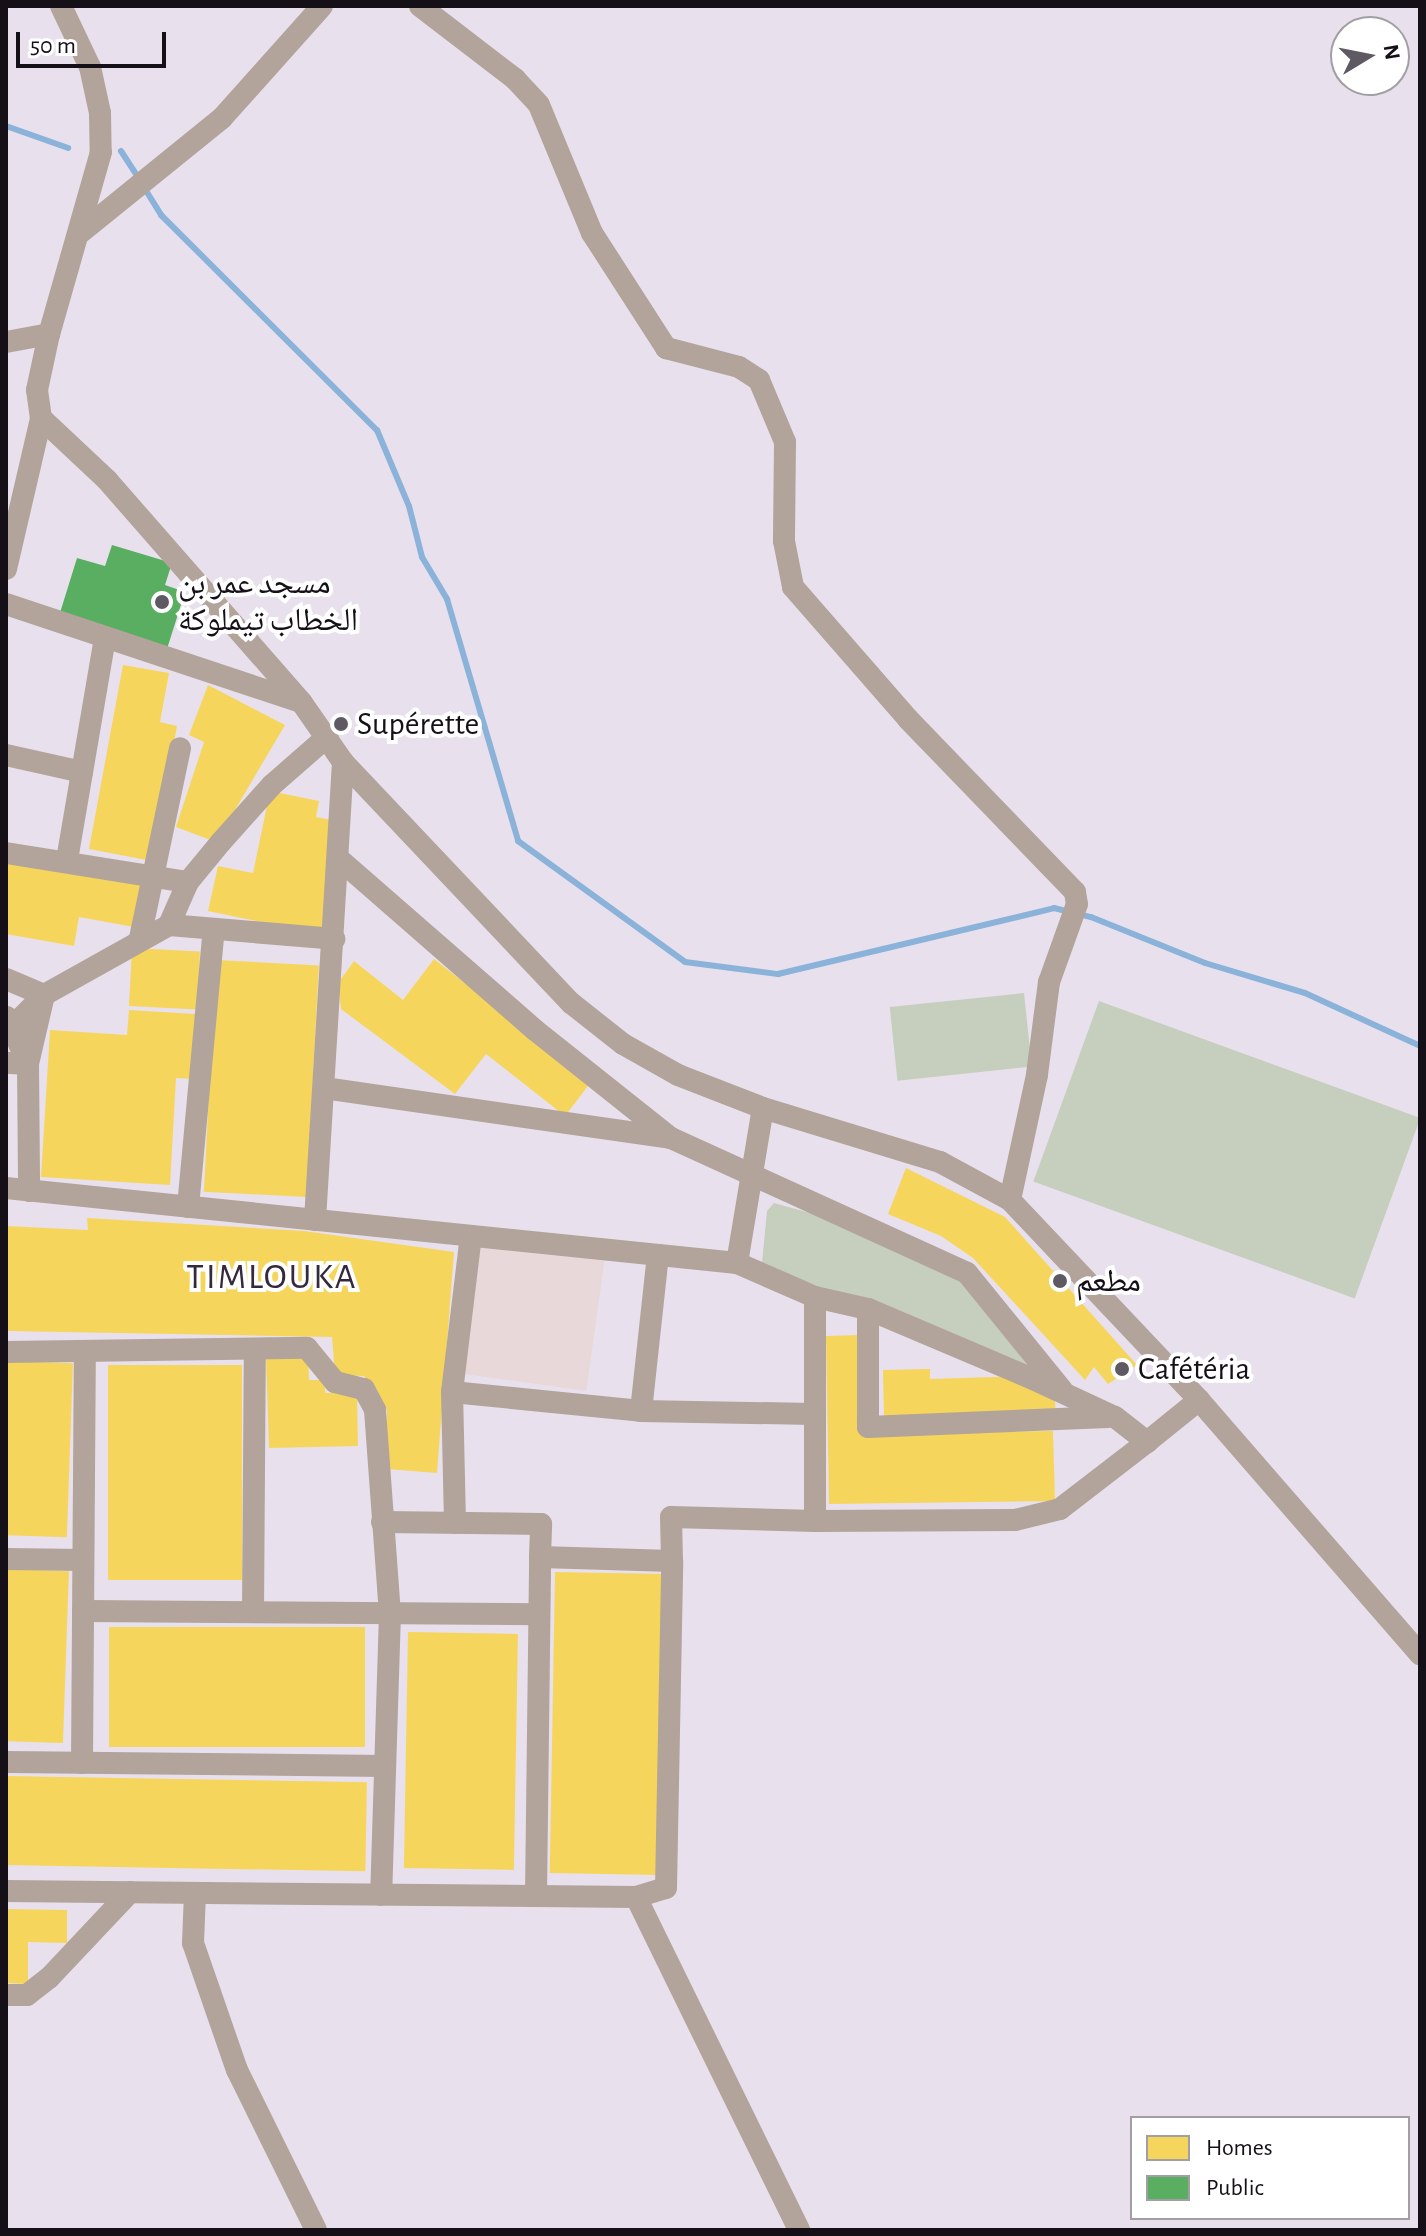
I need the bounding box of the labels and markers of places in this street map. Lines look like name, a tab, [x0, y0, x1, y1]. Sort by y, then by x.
place label: مسجد عمر بن الخطاب تيملوكة	[178, 565, 358, 640]
marker: مسجد عمر بن الخطاب تيملوكة	[153, 593, 171, 611]
place label: Supérette	[357, 705, 479, 743]
marker: Supérette	[332, 715, 350, 733]
place label: مطعم	[1076, 1262, 1141, 1300]
marker: مطعم	[1051, 1272, 1069, 1290]
place label: Cafétéria	[1138, 1350, 1250, 1388]
marker: Cafétéria	[1113, 1360, 1131, 1378]

